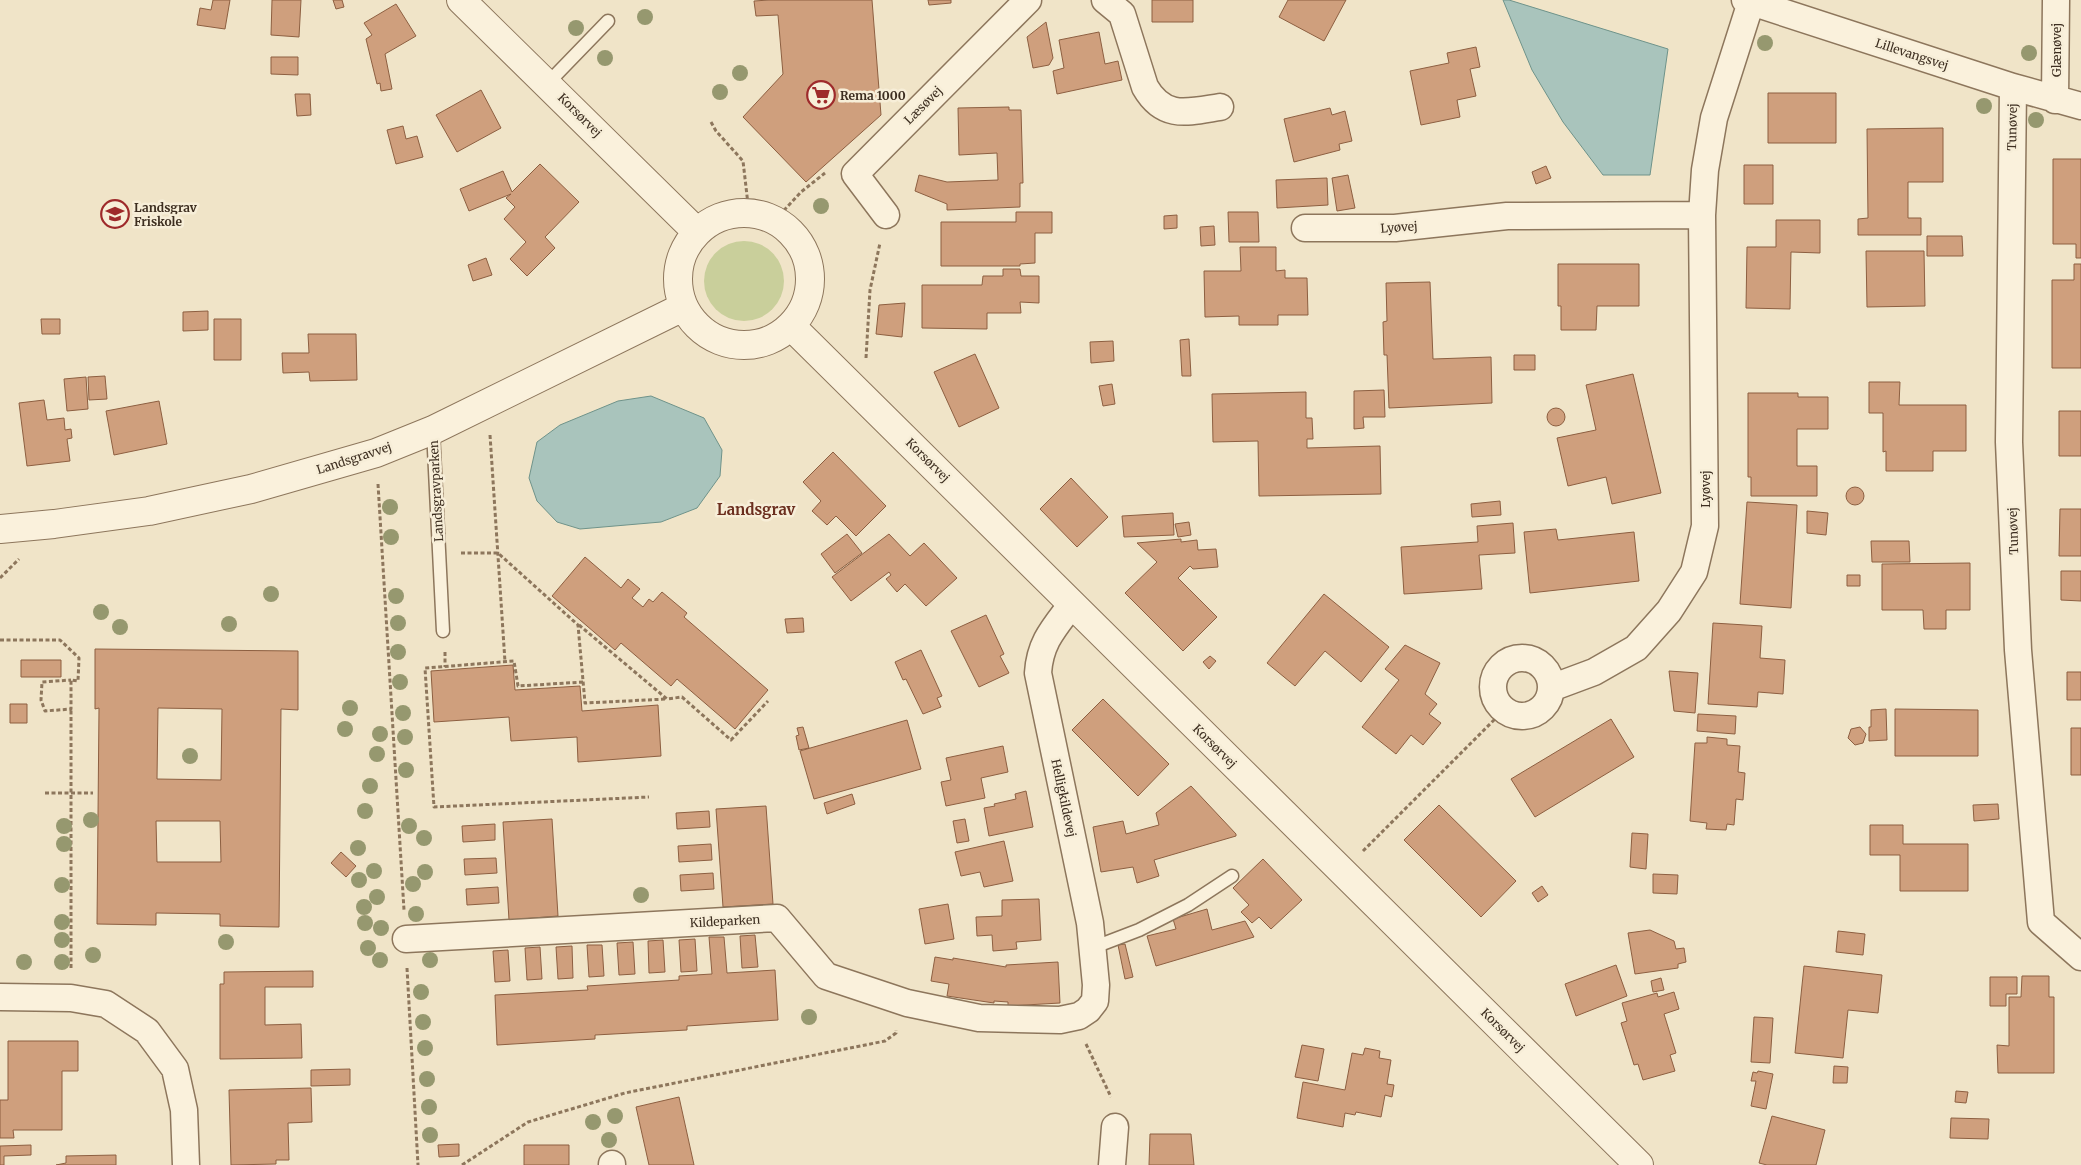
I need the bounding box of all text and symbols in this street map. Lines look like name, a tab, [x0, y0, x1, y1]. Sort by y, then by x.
street label: Glænøvej	[2049, 23, 2064, 77]
street label: Lillevangsvej	[1874, 35, 1950, 73]
supermarket icon: Rema 1000	[806, 80, 836, 110]
street label: Læsøvej	[901, 83, 945, 127]
place label: Rema 1000	[840, 88, 906, 103]
street label: Korsørvej	[555, 90, 605, 140]
street label: Tunøvej	[2004, 103, 2020, 151]
school or university icon: Landsgrav Friskole	[100, 199, 130, 229]
place label: Landsgrav Friskole	[134, 200, 198, 229]
street label: Lyøvej	[1380, 218, 1418, 236]
street label: Korsørvej	[903, 435, 953, 485]
street label: Landsgravvej	[315, 439, 393, 477]
street label: Landsgravparken	[426, 440, 446, 542]
street label: Lyøvej	[1698, 470, 1713, 508]
district label: Landsgrav	[717, 500, 796, 519]
street label: Tunøvej	[2005, 507, 2021, 555]
street label: Korsørvej	[1190, 721, 1240, 771]
street label: Helligkildevej	[1048, 757, 1080, 839]
street label: Kildeparken	[689, 912, 761, 930]
street label: Korsørvej	[1478, 1005, 1528, 1055]

